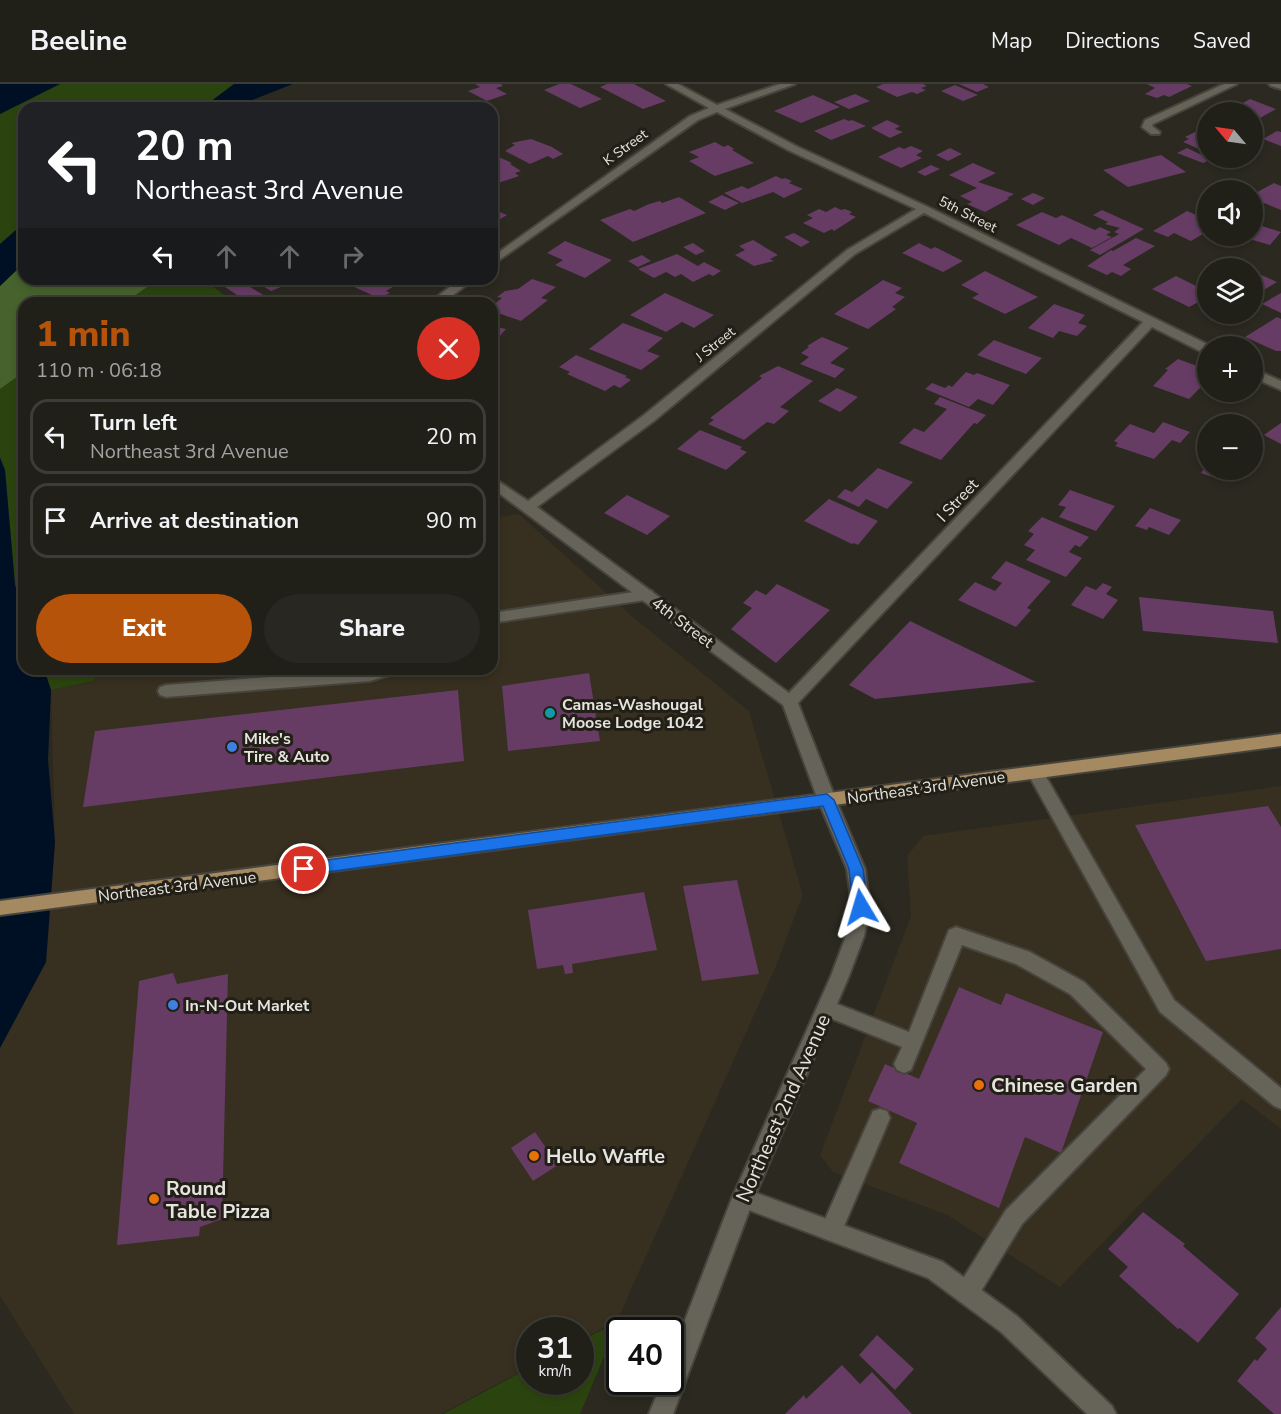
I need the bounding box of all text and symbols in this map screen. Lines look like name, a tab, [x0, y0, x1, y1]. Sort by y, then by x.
text: Beeline	[30, 22, 127, 60]
text: Map	[991, 27, 1032, 55]
text: Directions	[1065, 27, 1160, 55]
text: Saved	[1193, 27, 1251, 55]
north arrow	[1197, 102, 1263, 168]
map controls	[1197, 102, 1263, 480]
text: 20 m	[135, 118, 234, 175]
street label: K Street	[599, 125, 651, 170]
icon: left	[36, 126, 114, 204]
text: Northeast 3rd Avenue	[135, 172, 403, 209]
button: sound	[1197, 180, 1263, 246]
street label: 5th Street	[935, 192, 1000, 237]
icon: left	[147, 240, 180, 273]
icon: ahead	[210, 240, 243, 273]
icon: ahead	[273, 240, 306, 273]
icon: right	[336, 240, 369, 273]
button: layers	[1197, 258, 1263, 324]
text: 1 min	[36, 310, 131, 359]
button: close	[417, 317, 480, 380]
street label: J Street	[691, 322, 739, 367]
button: +	[1197, 336, 1263, 402]
text: 110 m · 06:18	[36, 357, 162, 384]
text: Turn left	[90, 408, 177, 438]
button: −	[1197, 414, 1263, 480]
icon: left	[39, 420, 72, 453]
text: 20 m	[426, 422, 477, 452]
text: Northeast 3rd Avenue	[90, 438, 289, 465]
street label: I Street	[932, 474, 984, 527]
icon: arrive	[39, 504, 72, 537]
text: Arrive at destination	[90, 506, 299, 536]
text: 90 m	[426, 506, 477, 536]
street label: 4th Street	[647, 592, 718, 654]
button: Exit	[36, 594, 252, 663]
button: Share	[264, 594, 480, 663]
place label: Camas-Washougal Moose Lodge 1042	[562, 694, 704, 734]
marker: Camas-Washougal Moose Lodge 1042	[543, 706, 557, 720]
place label: Mike's Tire & Auto	[244, 728, 330, 768]
marker: Mike's Tire & Auto	[225, 740, 239, 754]
street label: Northeast 3rd Avenue	[846, 766, 1006, 810]
pin	[278, 843, 329, 894]
icon: arrive	[287, 852, 320, 885]
street label: Northeast 3rd Avenue	[97, 866, 257, 908]
position arrow	[829, 875, 893, 939]
place label: In-N-Out Market	[185, 995, 310, 1017]
marker: In-N-Out Market	[166, 998, 180, 1012]
street label: Northeast 2nd Avenue	[730, 1010, 837, 1206]
place label: Chinese Garden	[991, 1072, 1138, 1099]
marker: Chinese Garden	[972, 1078, 986, 1092]
place label: Hello Waffle	[546, 1143, 665, 1170]
marker: Hello Waffle	[527, 1149, 541, 1163]
place label: Round Table Pizza	[166, 1175, 270, 1225]
marker: Round Table Pizza	[147, 1192, 161, 1206]
speed limit sign: 40	[606, 1317, 684, 1395]
text: 31	[537, 1328, 573, 1369]
text: km/h	[538, 1361, 572, 1381]

